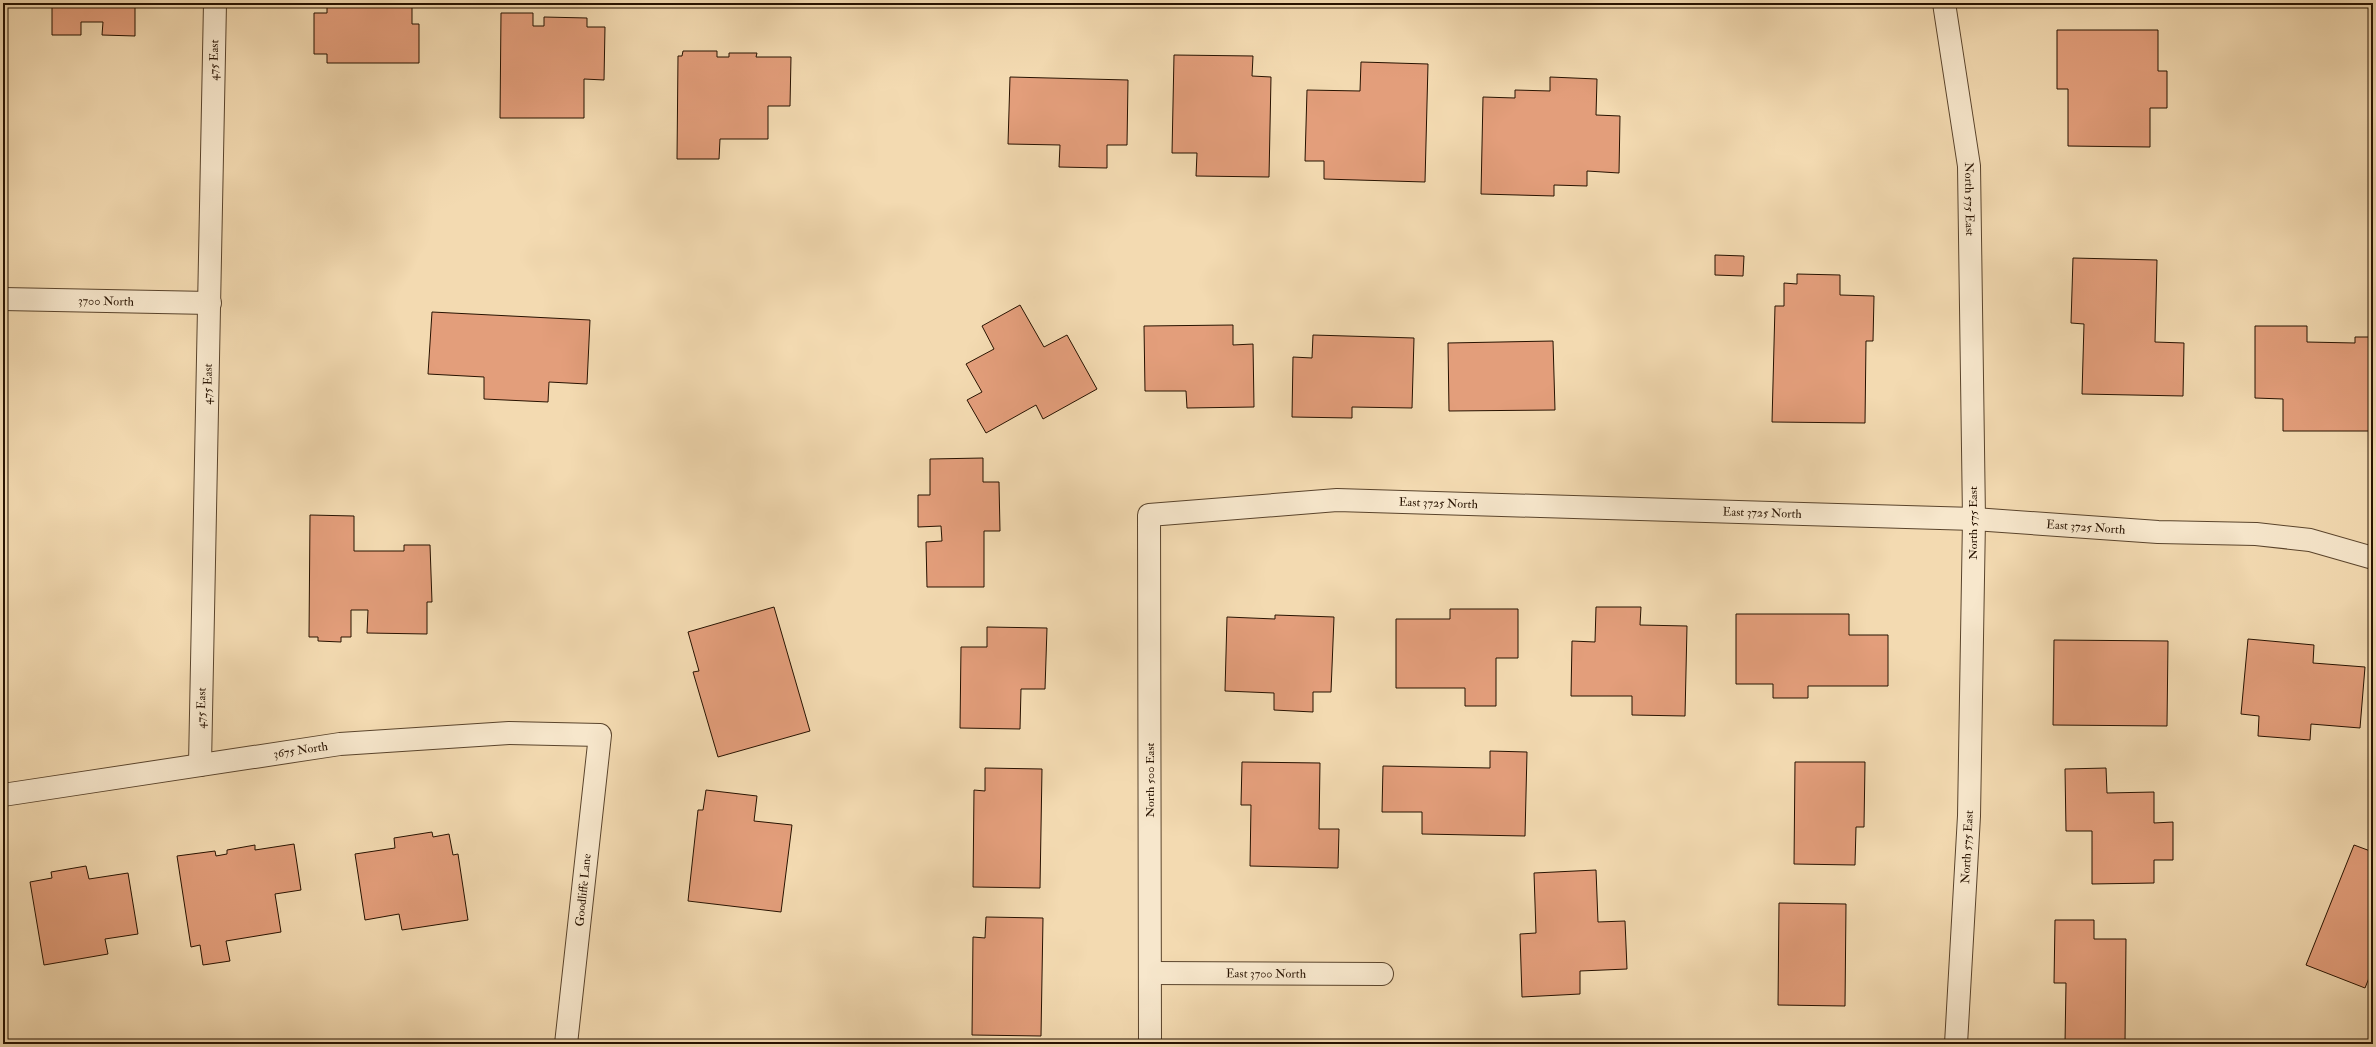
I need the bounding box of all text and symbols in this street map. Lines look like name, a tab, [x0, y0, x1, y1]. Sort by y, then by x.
street label: 475 East	[206, 39, 222, 81]
street label: North 575 East	[1961, 162, 1977, 236]
street label: 3700 North	[78, 293, 135, 310]
street label: 475 East	[200, 363, 216, 405]
street label: North 575 East	[1966, 486, 1981, 560]
street label: East 3725 North	[1399, 495, 1479, 512]
street label: East 3725 North	[1722, 505, 1803, 522]
street label: East 3725 North	[2046, 517, 2126, 538]
street label: 475 East	[194, 687, 210, 729]
street label: 3675 North	[272, 739, 330, 762]
street label: North 500 East	[1143, 742, 1158, 818]
street label: North 575 East	[1958, 810, 1977, 884]
street label: Goodliffe Lane	[572, 853, 595, 927]
street label: East 3700 North	[1226, 966, 1307, 982]

